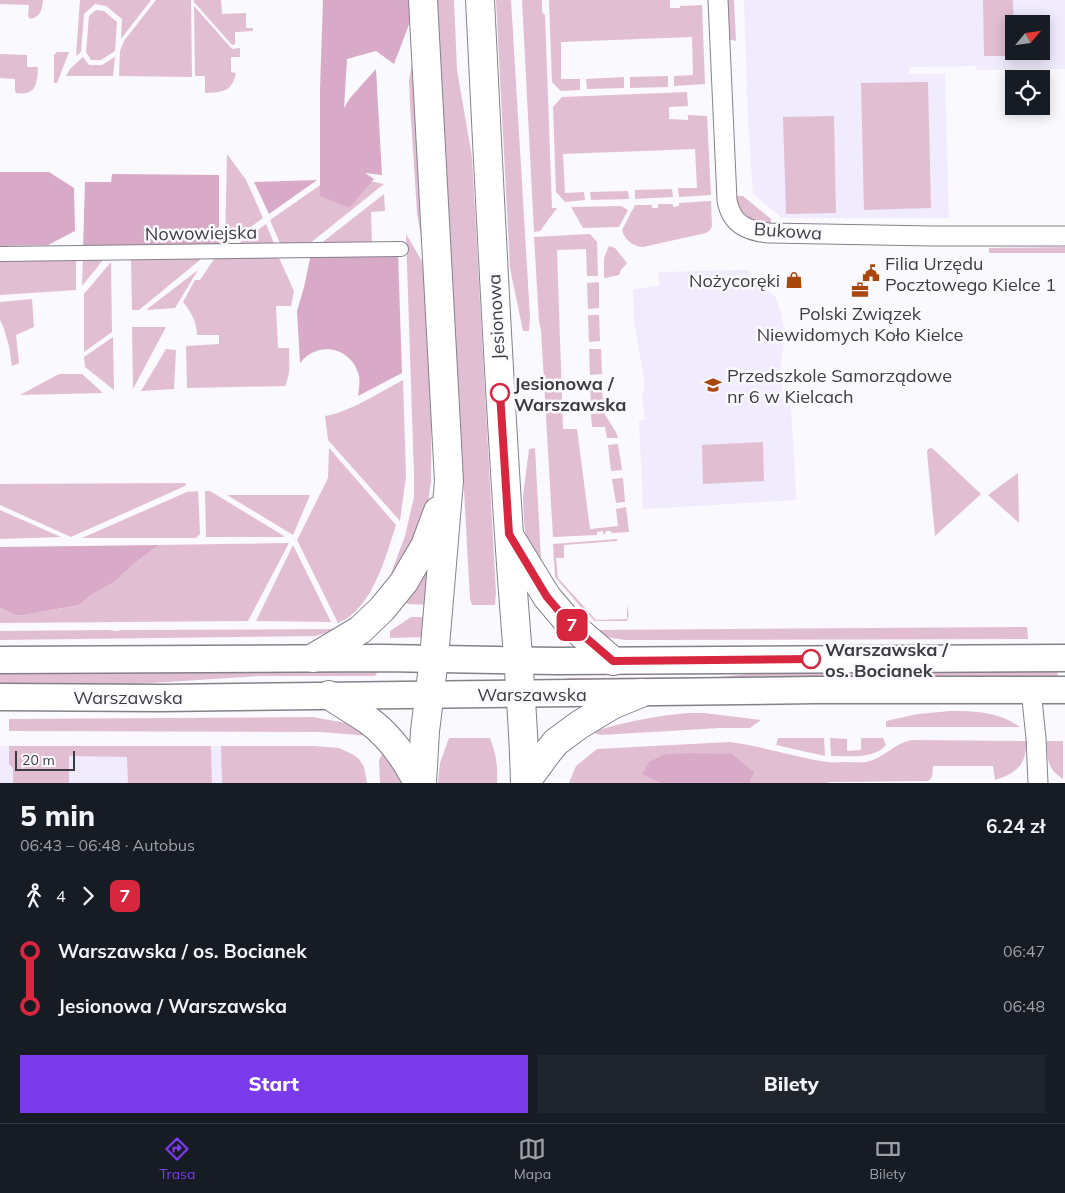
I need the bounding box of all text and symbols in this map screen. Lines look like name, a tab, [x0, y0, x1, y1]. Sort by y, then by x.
north arrow	[1005, 15, 1050, 60]
map controls	[1005, 15, 1050, 115]
button: locate	[1005, 70, 1050, 115]
street label: Bukowa	[753, 217, 823, 245]
street label: Nowowiejska	[145, 221, 257, 245]
place label: Filia Urzędu Pocztowego Kielce 1	[885, 252, 1056, 296]
public building icon: Filia Urzędu Pocztowego Kielce 1	[861, 263, 881, 283]
place label: Nożycoręki	[689, 269, 780, 292]
shop icon: Nożycoręki	[784, 270, 804, 290]
street label: Jesionowa	[482, 273, 510, 361]
office icon: Polski Związek Niewidomych Koło Kielce	[850, 280, 870, 300]
place label: Polski Związek Niewidomych Koło Kielce	[757, 302, 963, 346]
place label: Przedszkole Samorządowe nr 6 w Kielcach	[727, 364, 952, 408]
place label: Jesionowa / Warszawska	[514, 372, 626, 416]
school or university icon: Przedszkole Samorządowe nr 6 w Kielcach	[703, 375, 723, 395]
marker: Jesionowa / Warszawska	[490, 383, 510, 403]
line badge: 7	[556, 609, 588, 641]
text: 7	[567, 613, 577, 636]
place label: Warszawska / os. Bocianek	[825, 638, 949, 682]
marker: Warszawska / os. Bocianek	[801, 649, 821, 669]
street label: Warszawska	[477, 683, 587, 706]
street label: Warszawska	[73, 686, 183, 709]
scale bar	[15, 748, 75, 771]
text: 20 m	[22, 751, 55, 769]
text: 5 min	[20, 798, 95, 833]
text: 6.24 zł	[986, 814, 1045, 838]
text: 06:43 – 06:48 · Autobus	[20, 835, 195, 855]
icon: walk	[20, 882, 48, 910]
icon: forward	[74, 882, 102, 910]
text: 7	[120, 884, 130, 907]
text: 4	[56, 886, 66, 906]
text: Warszawska / os. Bocianek	[58, 939, 307, 963]
text: 06:47	[1003, 941, 1045, 961]
text: Jesionowa / Warszawska	[58, 994, 287, 1018]
text: 06:48	[1003, 996, 1045, 1016]
button: Start	[20, 1055, 528, 1113]
button: Bilety	[538, 1055, 1045, 1113]
tab: Trasa	[159, 1135, 195, 1183]
tab: Mapa	[514, 1135, 551, 1183]
tab: Bilety	[870, 1135, 906, 1183]

